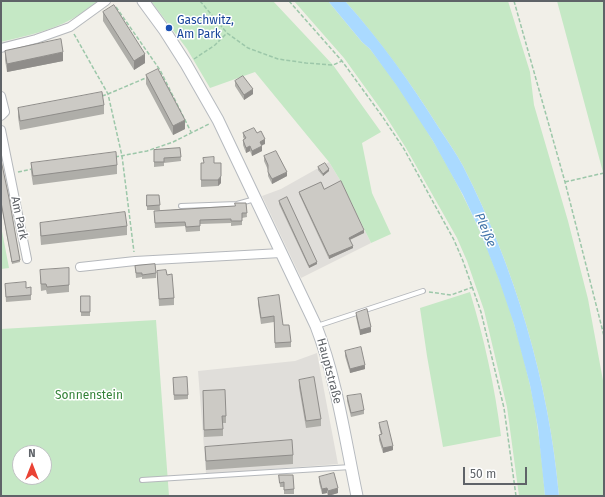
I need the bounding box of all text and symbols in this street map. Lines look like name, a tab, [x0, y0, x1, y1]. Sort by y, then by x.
place label: Gaschwitz, Am Park	[177, 14, 234, 42]
marker: Gaschwitz, Am Park	[164, 23, 174, 33]
street label: Am Park	[7, 195, 31, 241]
water label: Pleiße	[471, 211, 499, 249]
street label: Hauptstraße	[313, 337, 345, 405]
park label: Sonnenstein	[55, 389, 123, 403]
north arrow	[12, 445, 52, 485]
text: N	[28, 447, 36, 460]
scale bar	[465, 459, 529, 485]
text: 50 m	[470, 467, 496, 481]

